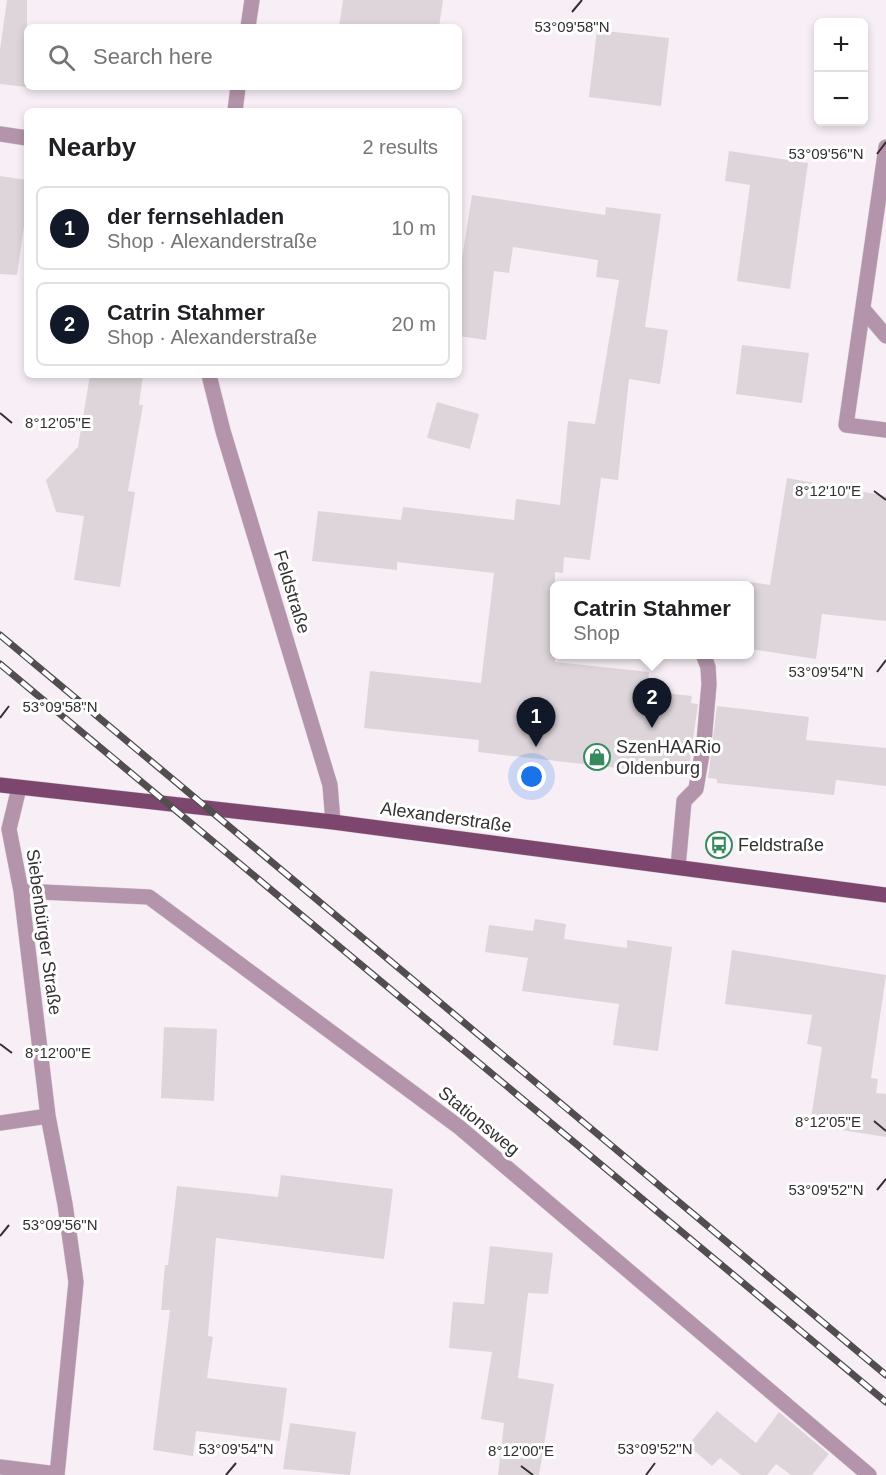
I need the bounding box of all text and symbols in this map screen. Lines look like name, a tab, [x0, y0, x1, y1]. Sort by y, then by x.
text: 53°09'58"N	[534, 18, 610, 35]
map controls	[814, 18, 868, 126]
button: +	[814, 18, 868, 72]
search box	[24, 24, 462, 90]
icon: search	[45, 41, 78, 74]
text: Search here	[93, 44, 213, 69]
button: −	[814, 72, 868, 126]
text: Nearby	[48, 132, 136, 162]
text: 2 results	[362, 136, 438, 158]
text: 53°09'56"N	[788, 145, 864, 162]
text: der fernsehladen	[107, 204, 284, 229]
text: 1	[64, 217, 75, 239]
text: 10 m	[392, 217, 436, 239]
text: Shop · Alexanderstraße	[107, 230, 317, 252]
text: Catrin Stahmer	[107, 300, 265, 325]
text: 2	[64, 313, 75, 335]
text: 20 m	[392, 313, 436, 335]
text: Shop · Alexanderstraße	[107, 326, 317, 348]
text: 8°12'05"E	[25, 414, 91, 431]
text: 8°12'10"E	[795, 482, 861, 499]
street label: Feldstraße	[270, 548, 314, 636]
popup	[550, 581, 754, 659]
text: Catrin Stahmer	[573, 596, 731, 621]
text: Shop	[573, 622, 620, 644]
text: 53°09'54"N	[788, 663, 864, 680]
pin: 2	[632, 678, 672, 728]
text: 53°09'58"N	[22, 698, 98, 715]
pin: 1	[516, 698, 556, 747]
place label: SzenHAARio Oldenburg	[616, 737, 721, 778]
shop icon: SzenHAARio Oldenburg	[582, 742, 612, 772]
your location	[517, 762, 546, 791]
street label: Alexanderstraße	[379, 798, 513, 836]
bus stop icon: Feldstraße	[704, 830, 734, 860]
place label: Feldstraße	[738, 835, 824, 855]
street label: Siebenbürger Straße	[22, 848, 66, 1016]
text: 8°12'00"E	[25, 1044, 91, 1061]
street label: Stationsweg	[435, 1082, 523, 1160]
text: 8°12'05"E	[795, 1113, 861, 1130]
text: 53°09'52"N	[788, 1181, 864, 1198]
text: 53°09'56"N	[22, 1216, 98, 1233]
text: 53°09'54"N	[198, 1440, 274, 1457]
text: 53°09'52"N	[617, 1440, 693, 1457]
text: 8°12'00"E	[488, 1442, 554, 1459]

